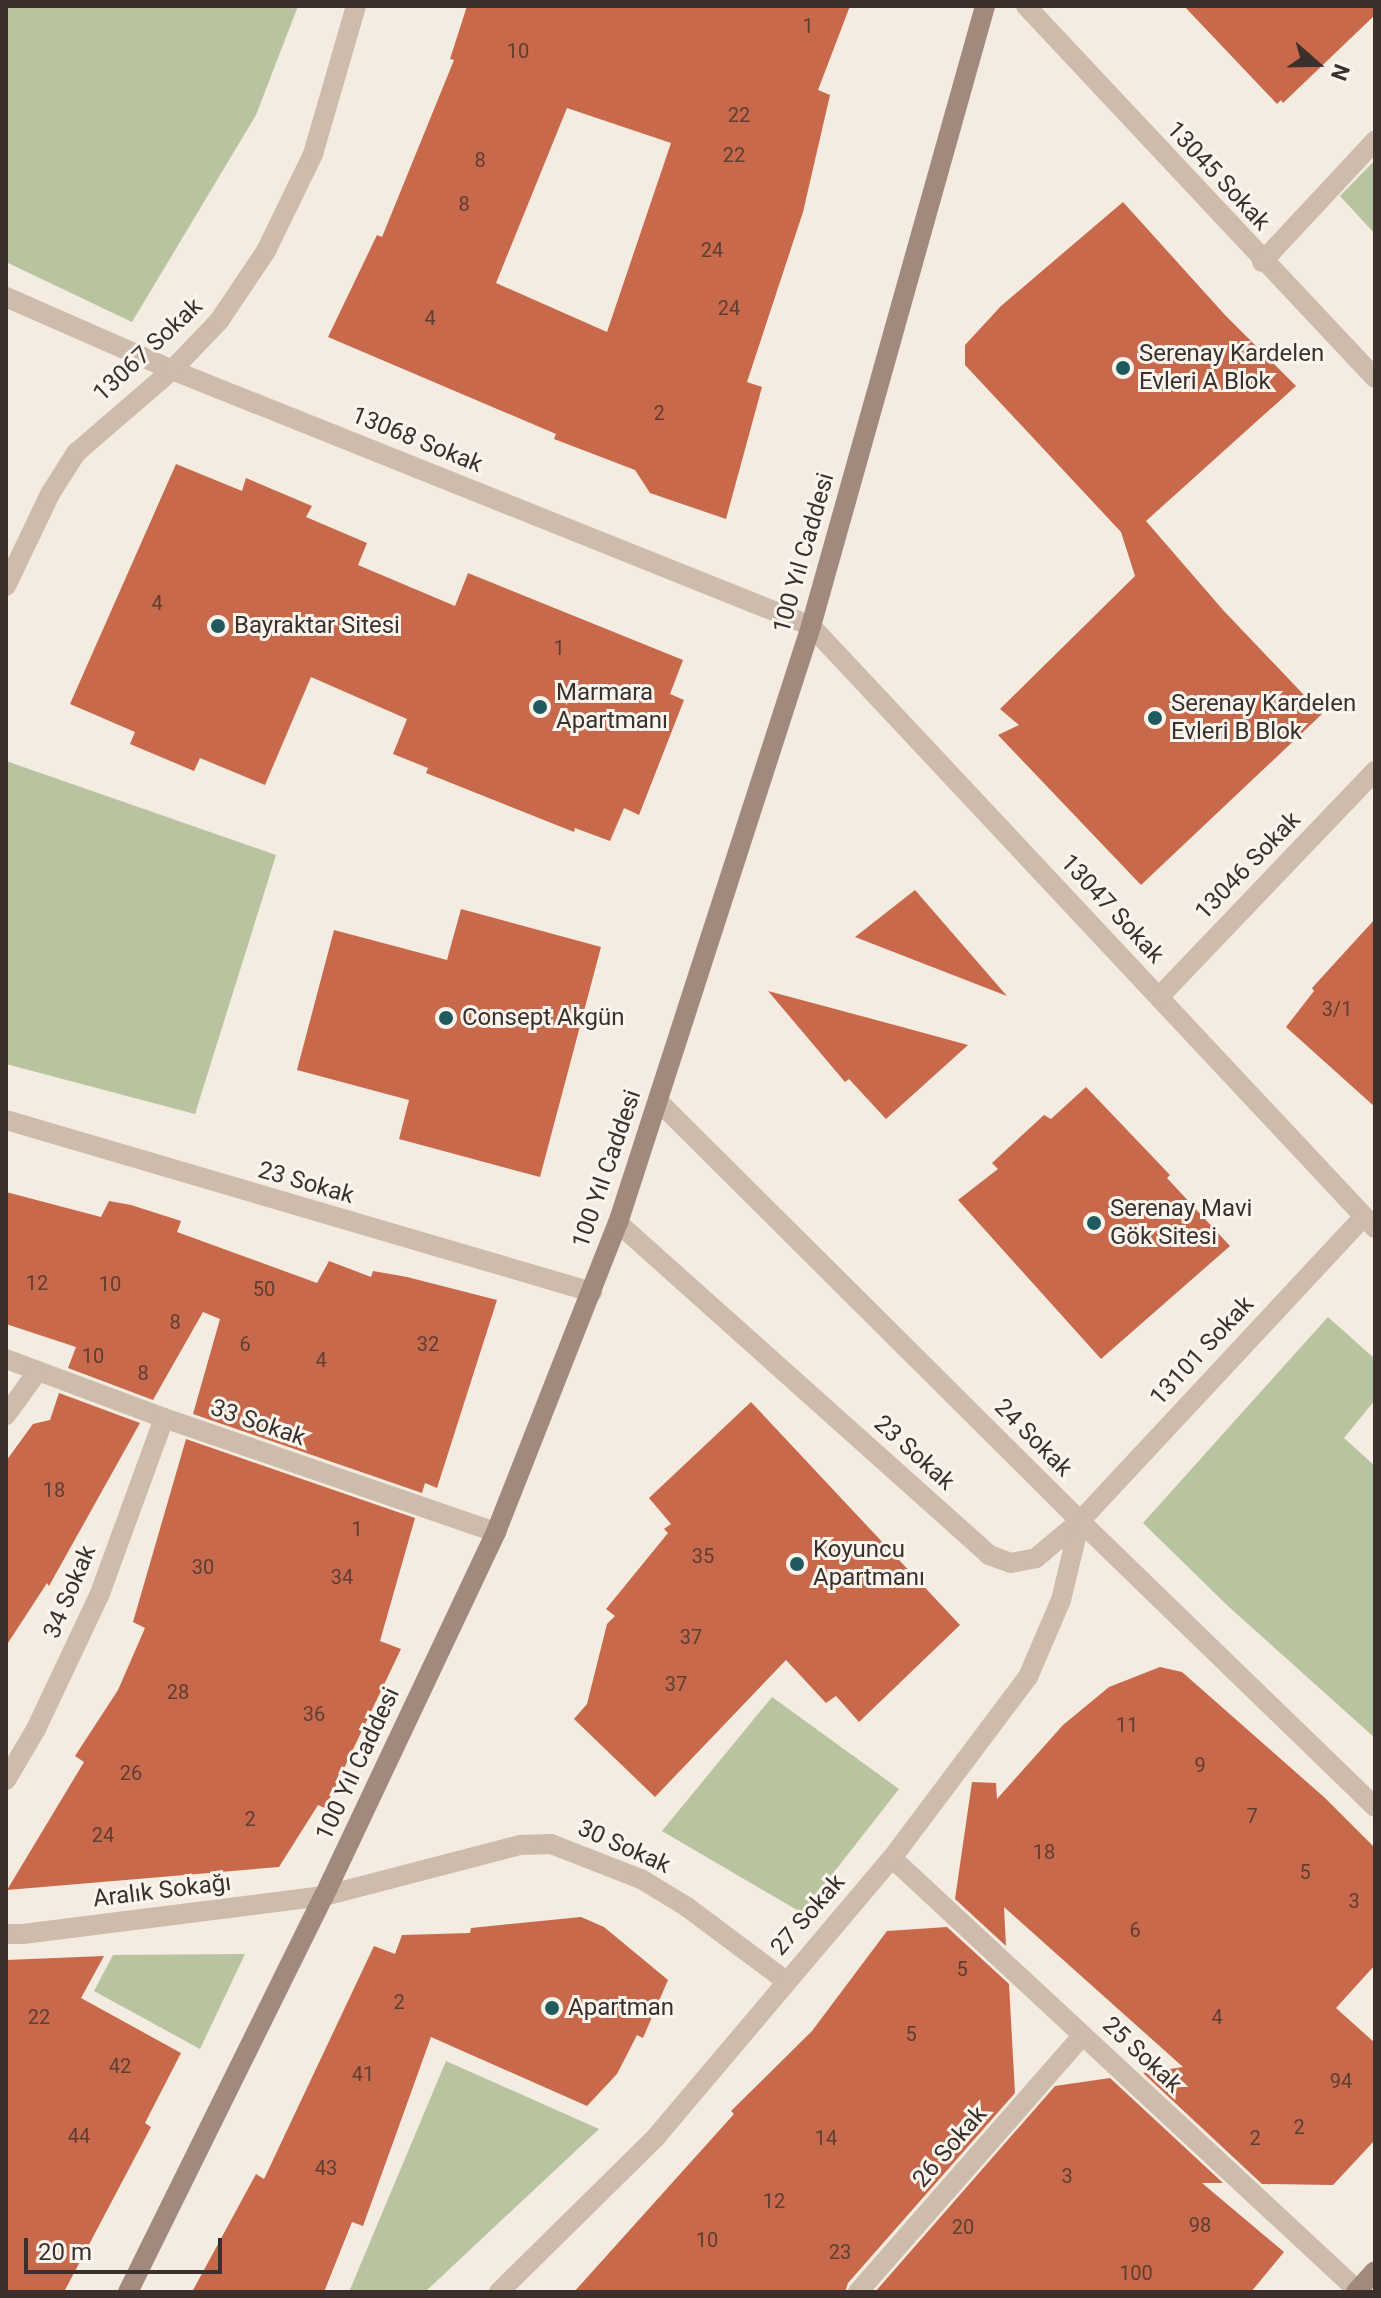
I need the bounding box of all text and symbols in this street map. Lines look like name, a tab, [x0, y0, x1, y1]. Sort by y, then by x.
house number: 1	[802, 14, 814, 38]
north arrow	[1277, 24, 1357, 104]
house number: 10	[507, 39, 529, 63]
text: N	[1326, 61, 1354, 84]
house number: 22	[728, 103, 750, 127]
street label: 13045 Sokak	[1160, 115, 1276, 237]
house number: 22	[723, 143, 745, 167]
house number: 8	[474, 148, 486, 172]
house number: 8	[458, 192, 470, 216]
house number: 24	[701, 238, 723, 262]
street label: 13067 Sokak	[87, 292, 209, 408]
house number: 24	[718, 296, 740, 320]
house number: 4	[424, 306, 436, 330]
place label: Serenay Kardelen Evleri A Blok	[1139, 340, 1324, 396]
marker: Serenay Kardelen Evleri A Blok	[1114, 359, 1132, 377]
street label: 13068 Sokak	[347, 401, 487, 479]
house number: 2	[653, 401, 665, 425]
street label: 100 Yıl Caddesi	[767, 470, 841, 636]
house number: 4	[151, 591, 163, 615]
place label: Bayraktar Sitesi	[234, 612, 400, 640]
marker: Bayraktar Sitesi	[209, 617, 227, 635]
house number: 1	[553, 636, 565, 660]
place label: Marmara Apartmanı	[556, 679, 668, 735]
place label: Serenay Kardelen Evleri B Blok	[1171, 690, 1356, 746]
marker: Marmara Apartmanı	[531, 698, 549, 716]
marker: Serenay Kardelen Evleri B Blok	[1146, 709, 1164, 727]
street label: 13046 Sokak	[1189, 806, 1307, 926]
street label: 13047 Sokak	[1054, 848, 1170, 970]
house number: 3/1	[1322, 997, 1352, 1021]
place label: Consept Akgün	[462, 1004, 625, 1032]
marker: Consept Akgün	[437, 1009, 455, 1027]
street label: 100 Yıl Caddesi	[566, 1086, 648, 1252]
street label: 23 Sokak	[255, 1156, 357, 1210]
place label: Serenay Mavi Gök Sitesi	[1110, 1195, 1252, 1251]
marker: Serenay Mavi Gök Sitesi	[1085, 1214, 1103, 1232]
house number: 12	[26, 1271, 48, 1295]
house number: 10	[99, 1272, 121, 1296]
house number: 50	[253, 1277, 275, 1301]
street label: 13101 Sokak	[1144, 1290, 1260, 1412]
house number: 8	[169, 1310, 181, 1334]
house number: 6	[239, 1332, 251, 1356]
house number: 32	[417, 1332, 439, 1356]
house number: 10	[82, 1344, 104, 1368]
house number: 4	[315, 1348, 327, 1372]
house number: 8	[137, 1361, 149, 1385]
street label: 33 Sokak	[207, 1393, 309, 1453]
street label: 24 Sokak	[988, 1393, 1078, 1483]
street label: 23 Sokak	[868, 1409, 960, 1497]
house number: 18	[43, 1478, 65, 1502]
house number: 1	[351, 1517, 363, 1541]
place label: Koyuncu Apartmanı	[813, 1536, 925, 1592]
street label: 34 Sokak	[38, 1541, 102, 1643]
house number: 35	[692, 1544, 714, 1568]
house number: 30	[192, 1555, 214, 1579]
marker: Koyuncu Apartmanı	[788, 1555, 806, 1573]
house number: 34	[331, 1565, 353, 1589]
house number: 37	[680, 1625, 702, 1649]
house number: 37	[665, 1672, 687, 1696]
house number: 28	[167, 1680, 189, 1704]
street label: 100 Yıl Caddesi	[310, 1683, 406, 1845]
house number: 36	[303, 1702, 325, 1726]
house number: 11	[1116, 1713, 1138, 1737]
house number: 9	[1194, 1753, 1206, 1777]
house number: 26	[120, 1761, 142, 1785]
house number: 7	[1246, 1804, 1258, 1828]
house number: 2	[244, 1807, 256, 1831]
street label: 30 Sokak	[573, 1814, 675, 1880]
house number: 24	[92, 1823, 114, 1847]
house number: 18	[1033, 1840, 1055, 1864]
house number: 5	[1299, 1860, 1311, 1884]
street label: Aralık Sokağı	[91, 1868, 233, 1914]
street label: 27 Sokak	[765, 1868, 851, 1962]
house number: 3	[1348, 1889, 1360, 1913]
house number: 6	[1129, 1918, 1141, 1942]
house number: 5	[956, 1957, 968, 1981]
house number: 2	[393, 1990, 405, 2014]
place label: Apartman	[568, 1994, 674, 2022]
marker: Apartman	[543, 1999, 561, 2017]
house number: 22	[28, 2005, 50, 2029]
house number: 4	[1211, 2005, 1223, 2029]
street label: 25 Sokak	[1096, 2011, 1188, 2099]
house number: 5	[905, 2022, 917, 2046]
house number: 42	[109, 2054, 131, 2078]
house number: 41	[352, 2062, 374, 2086]
house number: 94	[1330, 2069, 1352, 2093]
street label: 26 Sokak	[907, 2100, 993, 2194]
house number: 2	[1293, 2115, 1305, 2139]
house number: 44	[68, 2124, 90, 2148]
house number: 14	[815, 2126, 837, 2150]
house number: 2	[1249, 2126, 1261, 2150]
house number: 43	[315, 2156, 337, 2180]
house number: 3	[1061, 2164, 1073, 2188]
house number: 12	[763, 2189, 785, 2213]
house number: 98	[1189, 2213, 1211, 2237]
house number: 20	[952, 2215, 974, 2239]
scale bar	[28, 2222, 226, 2272]
house number: 10	[696, 2228, 718, 2252]
text: 20 m	[38, 2238, 92, 2266]
house number: 23	[829, 2240, 851, 2264]
house number: 100	[1119, 2261, 1153, 2285]

